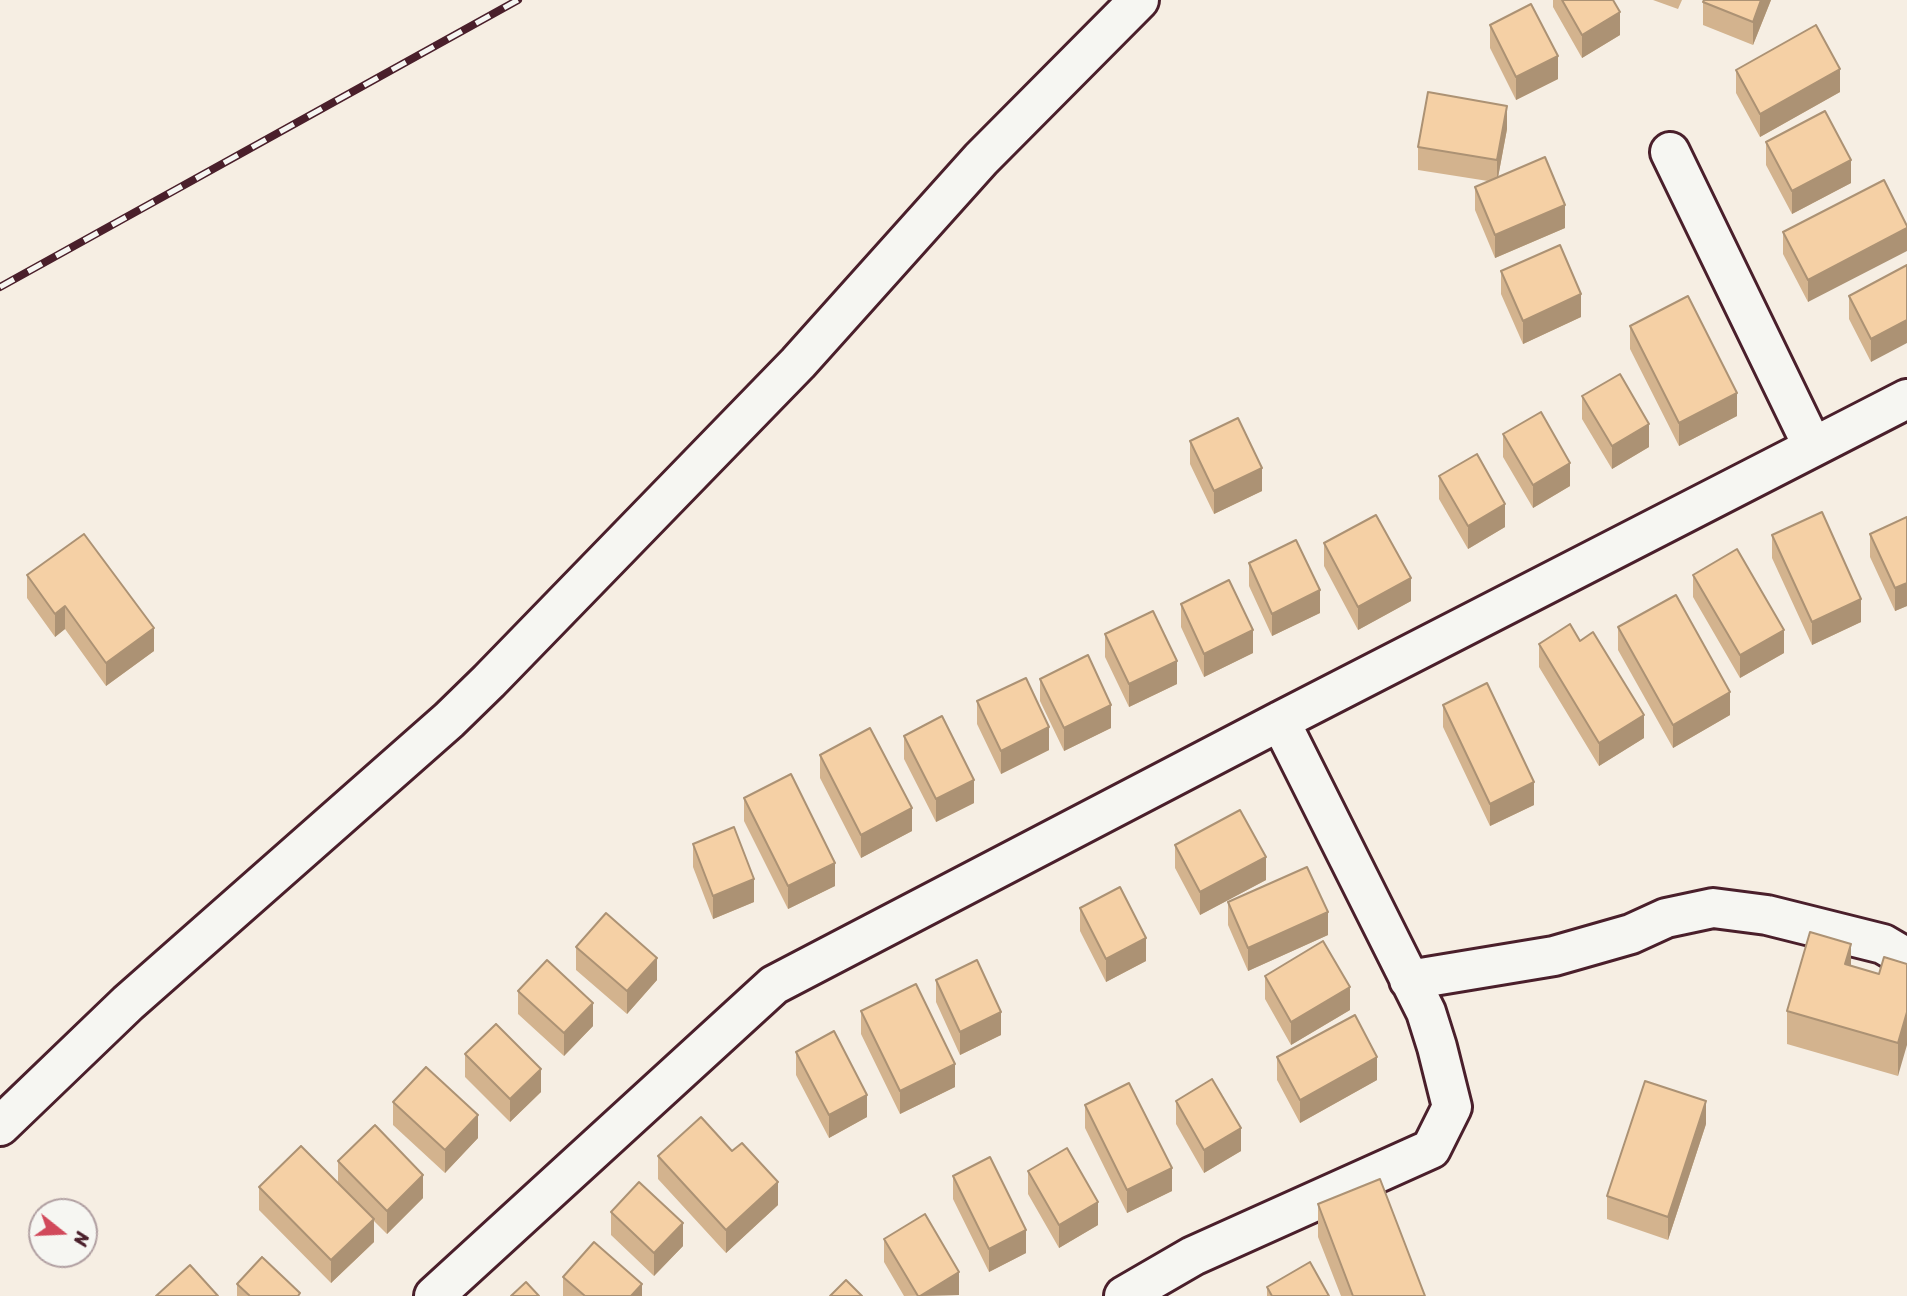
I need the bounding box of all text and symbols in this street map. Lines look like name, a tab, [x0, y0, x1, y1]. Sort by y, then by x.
north arrow	[28, 1198, 98, 1268]
text: N	[64, 1228, 99, 1250]

